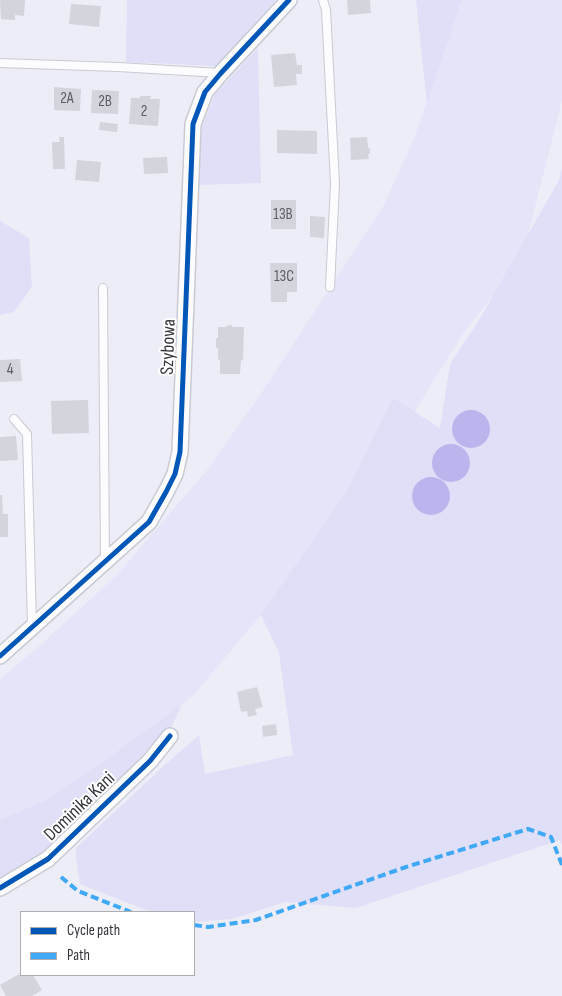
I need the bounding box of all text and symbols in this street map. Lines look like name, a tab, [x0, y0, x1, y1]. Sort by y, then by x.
house number: 2A	[60, 89, 74, 109]
house number: 2B	[98, 92, 112, 112]
house number: 2	[141, 102, 147, 122]
house number: 13B	[273, 205, 293, 225]
house number: 13C	[274, 267, 294, 287]
street label: Szybowa	[157, 319, 181, 375]
house number: 4	[7, 360, 13, 380]
street label: Dominika Kani	[40, 768, 120, 846]
legend	[20, 911, 195, 976]
text: Cycle path	[67, 921, 120, 940]
text: Path	[67, 946, 90, 965]

